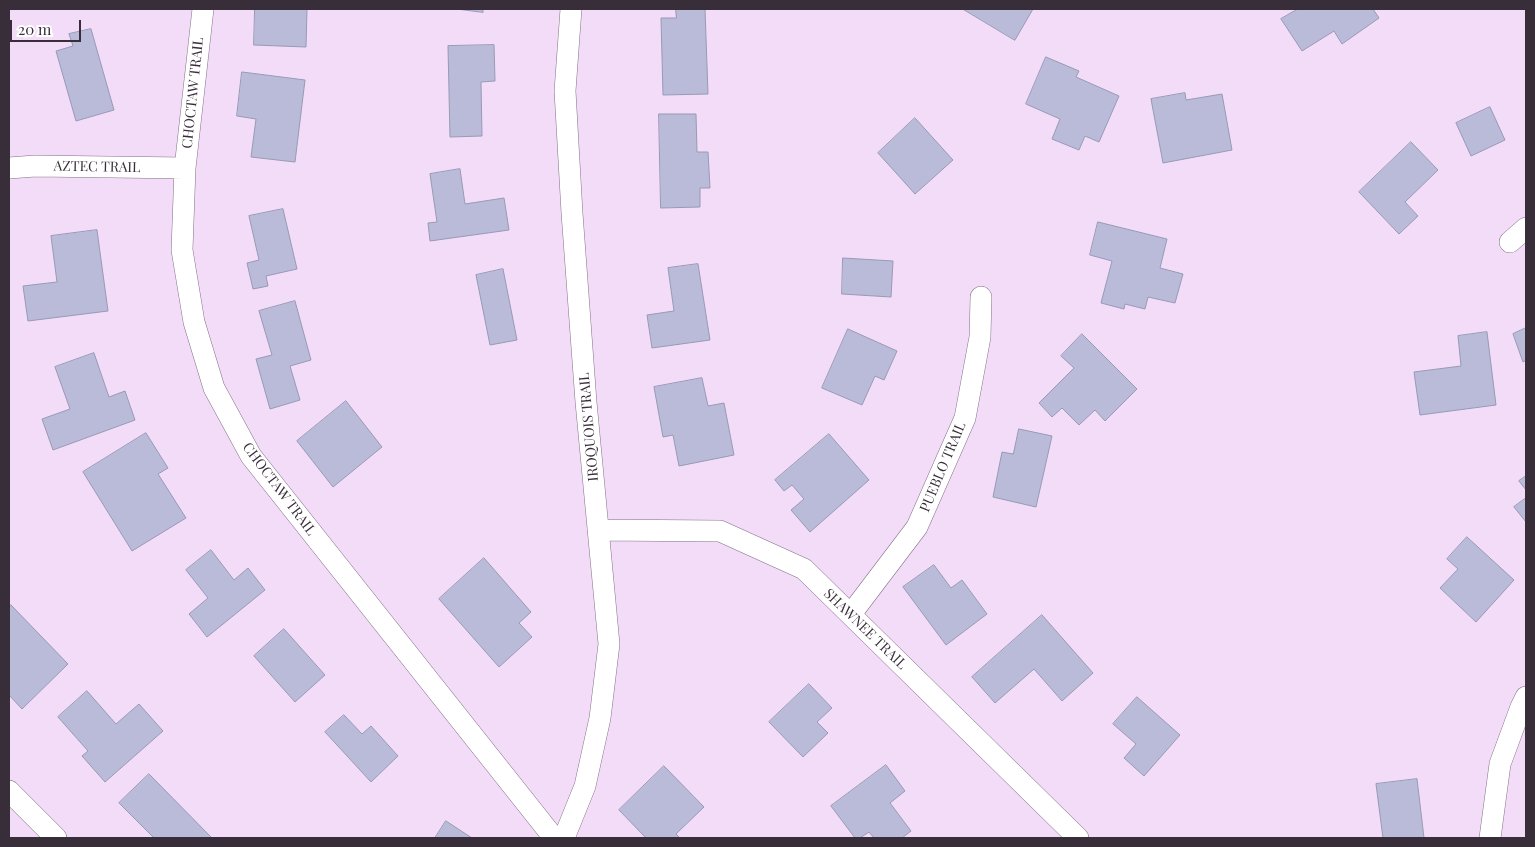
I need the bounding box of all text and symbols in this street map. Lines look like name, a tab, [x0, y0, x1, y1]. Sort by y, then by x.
scale bar	[12, 10, 84, 42]
text: 20 m	[18, 19, 51, 39]
street label: CHOCTAW TRAIL	[179, 37, 207, 149]
street label: AZTEC TRAIL	[53, 158, 141, 176]
street label: IROQUOIS TRAIL	[576, 372, 602, 482]
street label: PUEBLO TRAIL	[916, 419, 970, 515]
street label: CHOCTAW TRAIL	[239, 439, 319, 539]
street label: SHAWNEE TRAIL	[820, 585, 910, 673]

